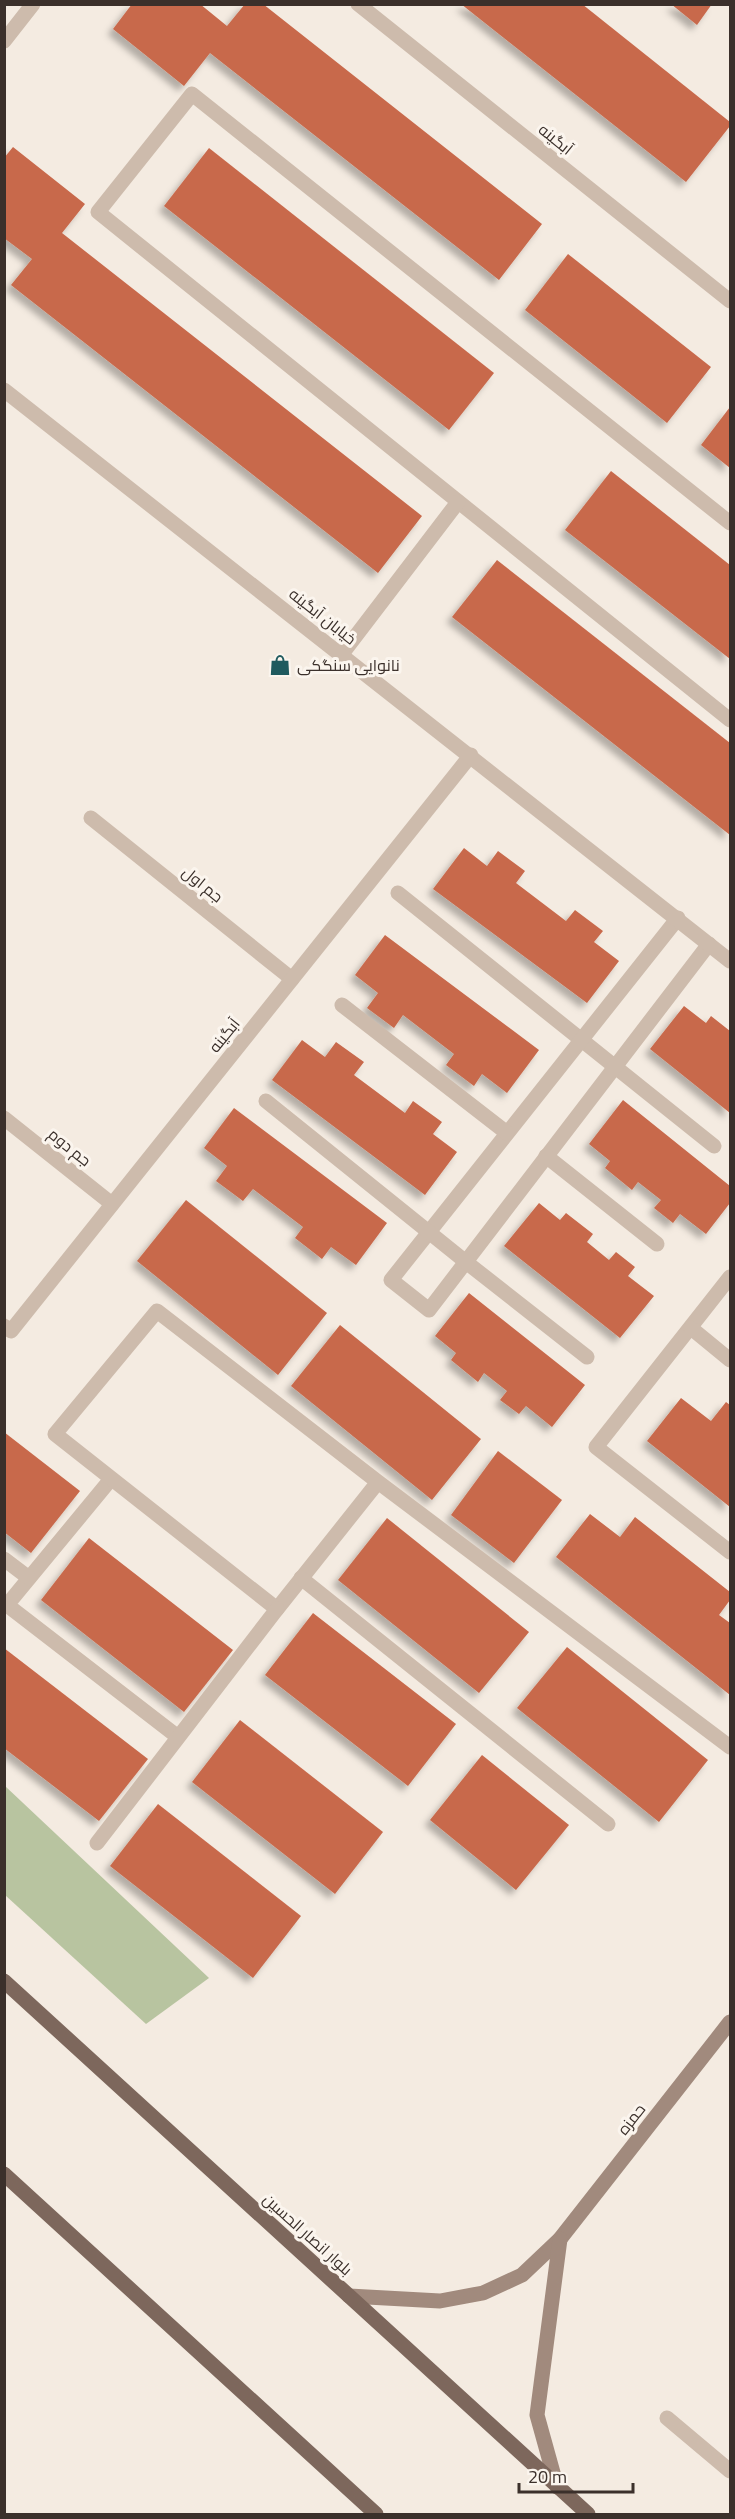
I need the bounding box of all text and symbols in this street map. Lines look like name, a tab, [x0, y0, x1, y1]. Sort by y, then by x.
street label: آبگینه	[533, 118, 579, 161]
street label: خیابان آبگینه	[284, 582, 362, 650]
shop icon: نانوایی سنگکی	[268, 653, 292, 677]
place label: نانوایی سنگکی	[297, 653, 400, 677]
street label: جم اول	[177, 860, 229, 908]
street label: آبگینه	[203, 1012, 246, 1058]
street label: جم دوم	[43, 1122, 97, 1172]
street label: حمزه	[611, 2098, 651, 2140]
street label: بلوار انصار الحسین	[258, 2187, 358, 2281]
scale bar	[519, 2456, 633, 2494]
text: 20 m	[528, 2463, 567, 2490]

